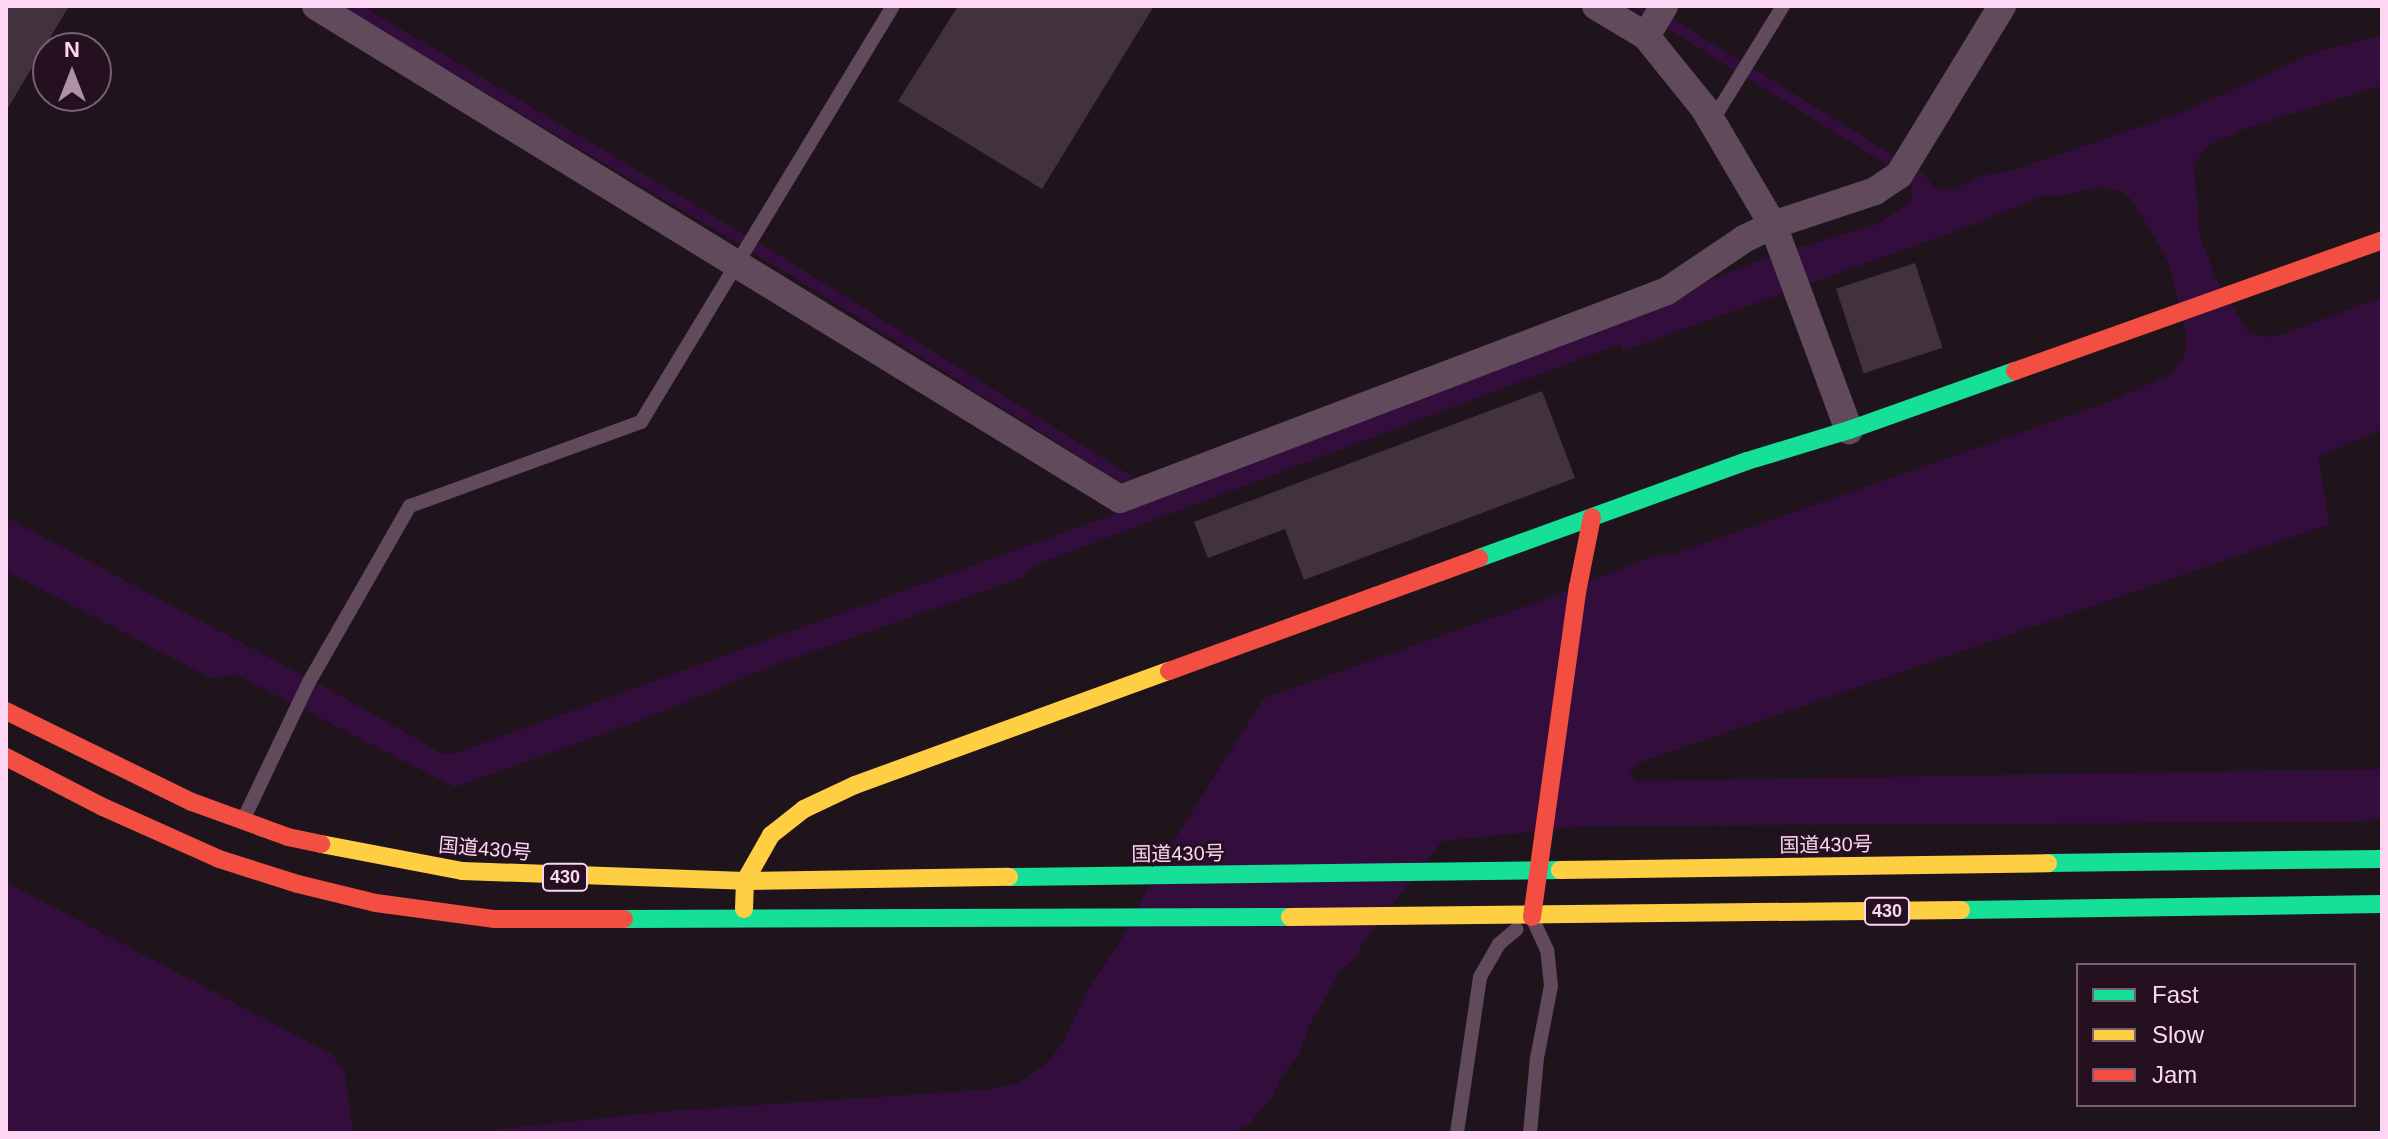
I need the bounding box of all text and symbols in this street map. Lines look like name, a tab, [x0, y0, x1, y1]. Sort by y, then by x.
north arrow	[32, 32, 112, 112]
text: N	[64, 37, 80, 62]
street label: 国道430号	[1779, 832, 1873, 858]
street label: 国道430号	[437, 833, 533, 865]
street label: 国道430号	[1131, 841, 1225, 867]
road number: 430	[541, 863, 589, 891]
road number: 430	[1863, 897, 1911, 925]
legend	[2076, 963, 2356, 1107]
text: Fast	[2152, 981, 2199, 1008]
text: Slow	[2152, 1021, 2204, 1048]
text: Jam	[2152, 1061, 2197, 1088]

